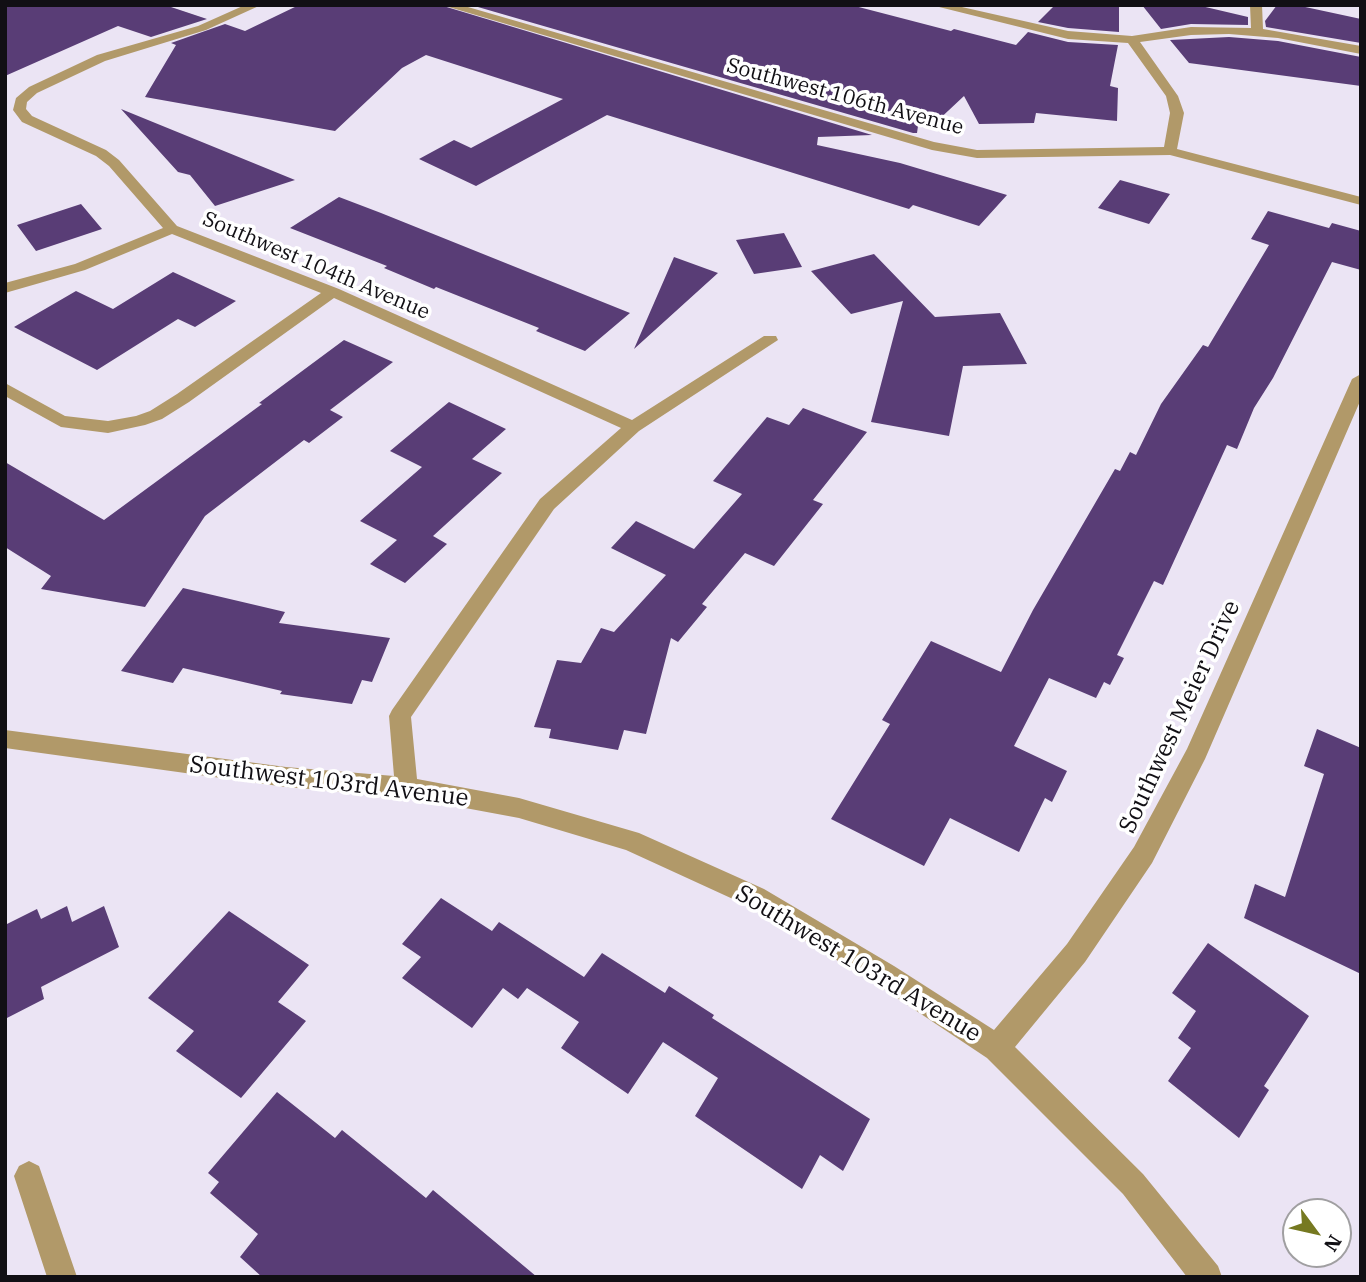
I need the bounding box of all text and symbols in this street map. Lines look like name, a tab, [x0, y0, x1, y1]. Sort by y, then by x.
street label: Southwest 106th Avenue	[724, 53, 966, 141]
street label: Southwest 104th Avenue	[199, 207, 433, 325]
street label: Southwest Meier Drive	[1113, 596, 1247, 838]
street label: Southwest 103rd Avenue	[188, 751, 470, 813]
street label: Southwest 103rd Avenue	[730, 879, 986, 1049]
north arrow	[1282, 1198, 1352, 1268]
text: N	[1319, 1231, 1347, 1256]

